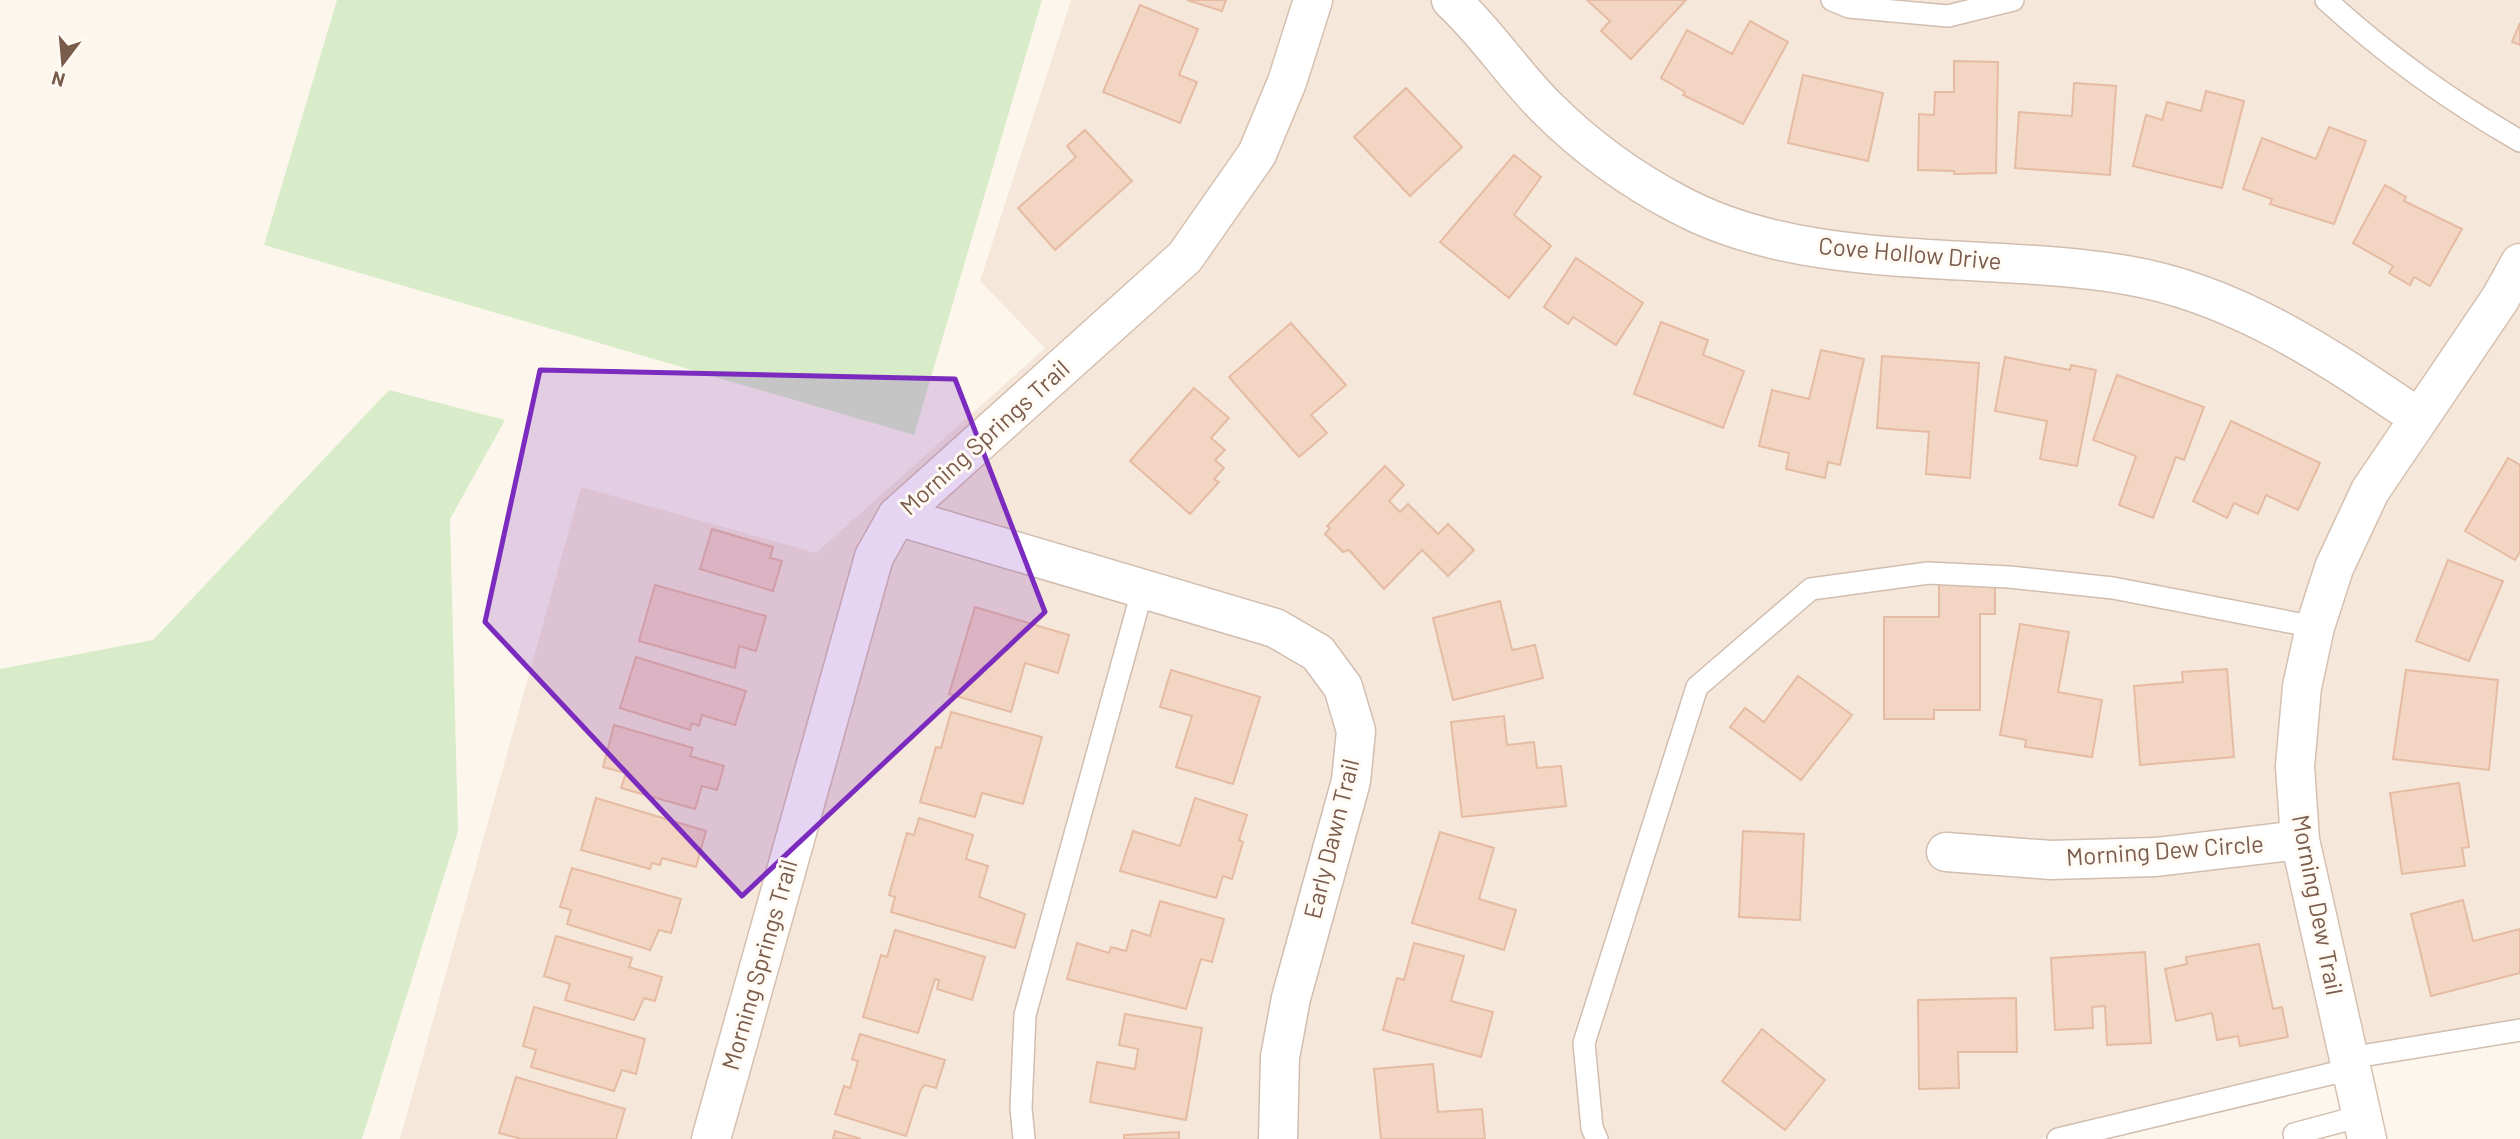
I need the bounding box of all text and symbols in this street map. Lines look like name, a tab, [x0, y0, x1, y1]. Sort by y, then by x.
north arrow	[28, 28, 98, 98]
text: N	[49, 67, 67, 93]
street label: Cove Hollow Drive	[1817, 230, 2003, 275]
street label: Morning Springs Trail	[893, 353, 1075, 520]
street label: Early Dawn Trail	[1297, 756, 1364, 922]
street label: Morning Dew Trail	[2287, 812, 2350, 997]
street label: Morning Dew Circle	[2065, 828, 2265, 871]
street label: Morning Springs Trail	[715, 856, 802, 1073]

